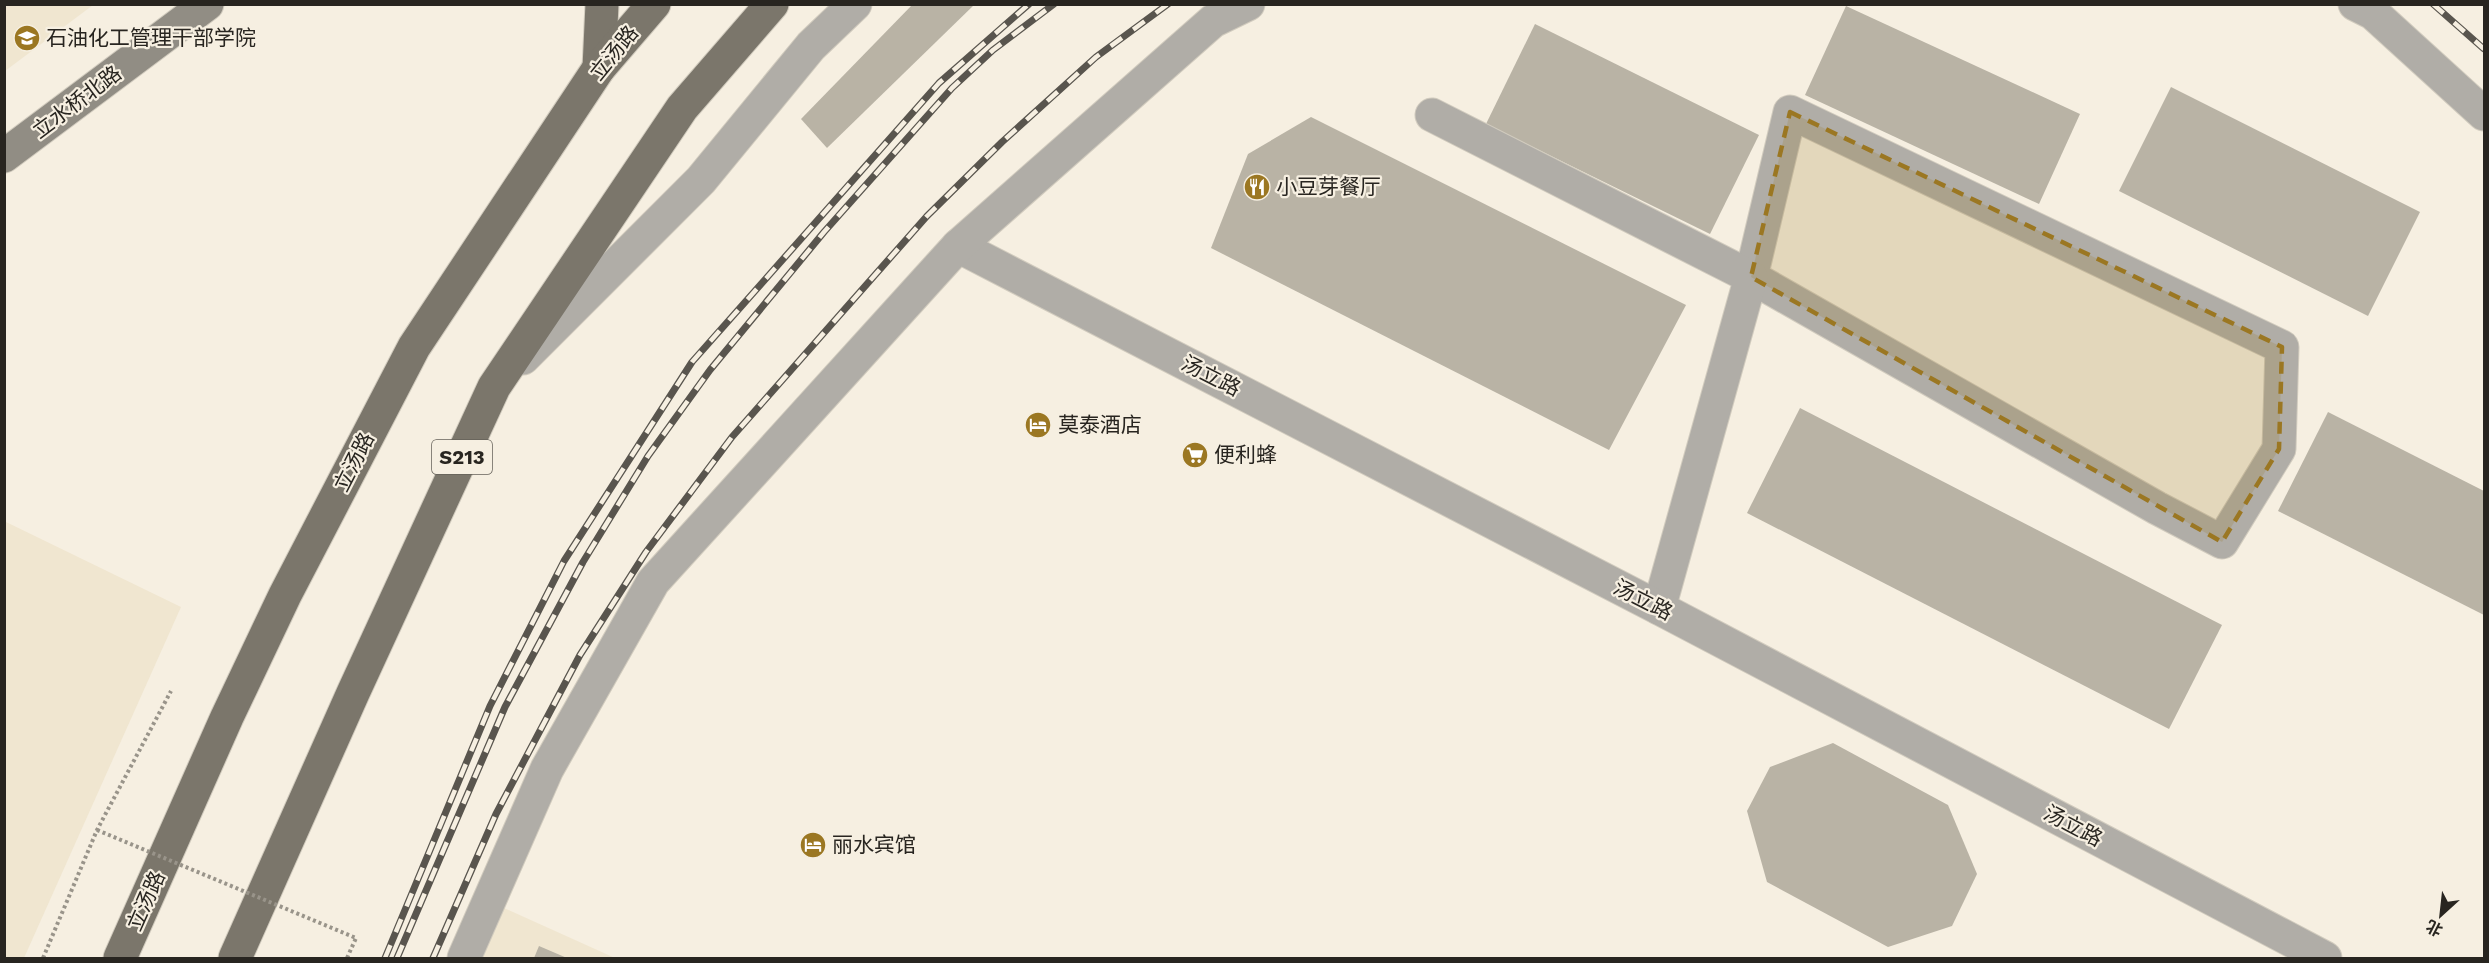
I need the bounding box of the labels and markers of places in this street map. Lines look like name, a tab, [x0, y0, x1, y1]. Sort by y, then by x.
school or university icon: 石油化工管理干部学院	[12, 23, 42, 53]
place label: 石油化工管理干部学院	[46, 25, 256, 50]
restaurant icon: 小豆芽餐厅	[1242, 172, 1272, 202]
place label: 小豆芽餐厅	[1276, 174, 1381, 199]
hotel icon: 莫泰酒店	[1023, 410, 1053, 440]
place label: 莫泰酒店	[1058, 412, 1142, 437]
supermarket icon: 便利蜂	[1180, 440, 1210, 470]
place label: 便利蜂	[1214, 442, 1277, 467]
hotel icon: 丽水宾馆	[798, 830, 828, 860]
place label: 丽水宾馆	[832, 832, 916, 857]

